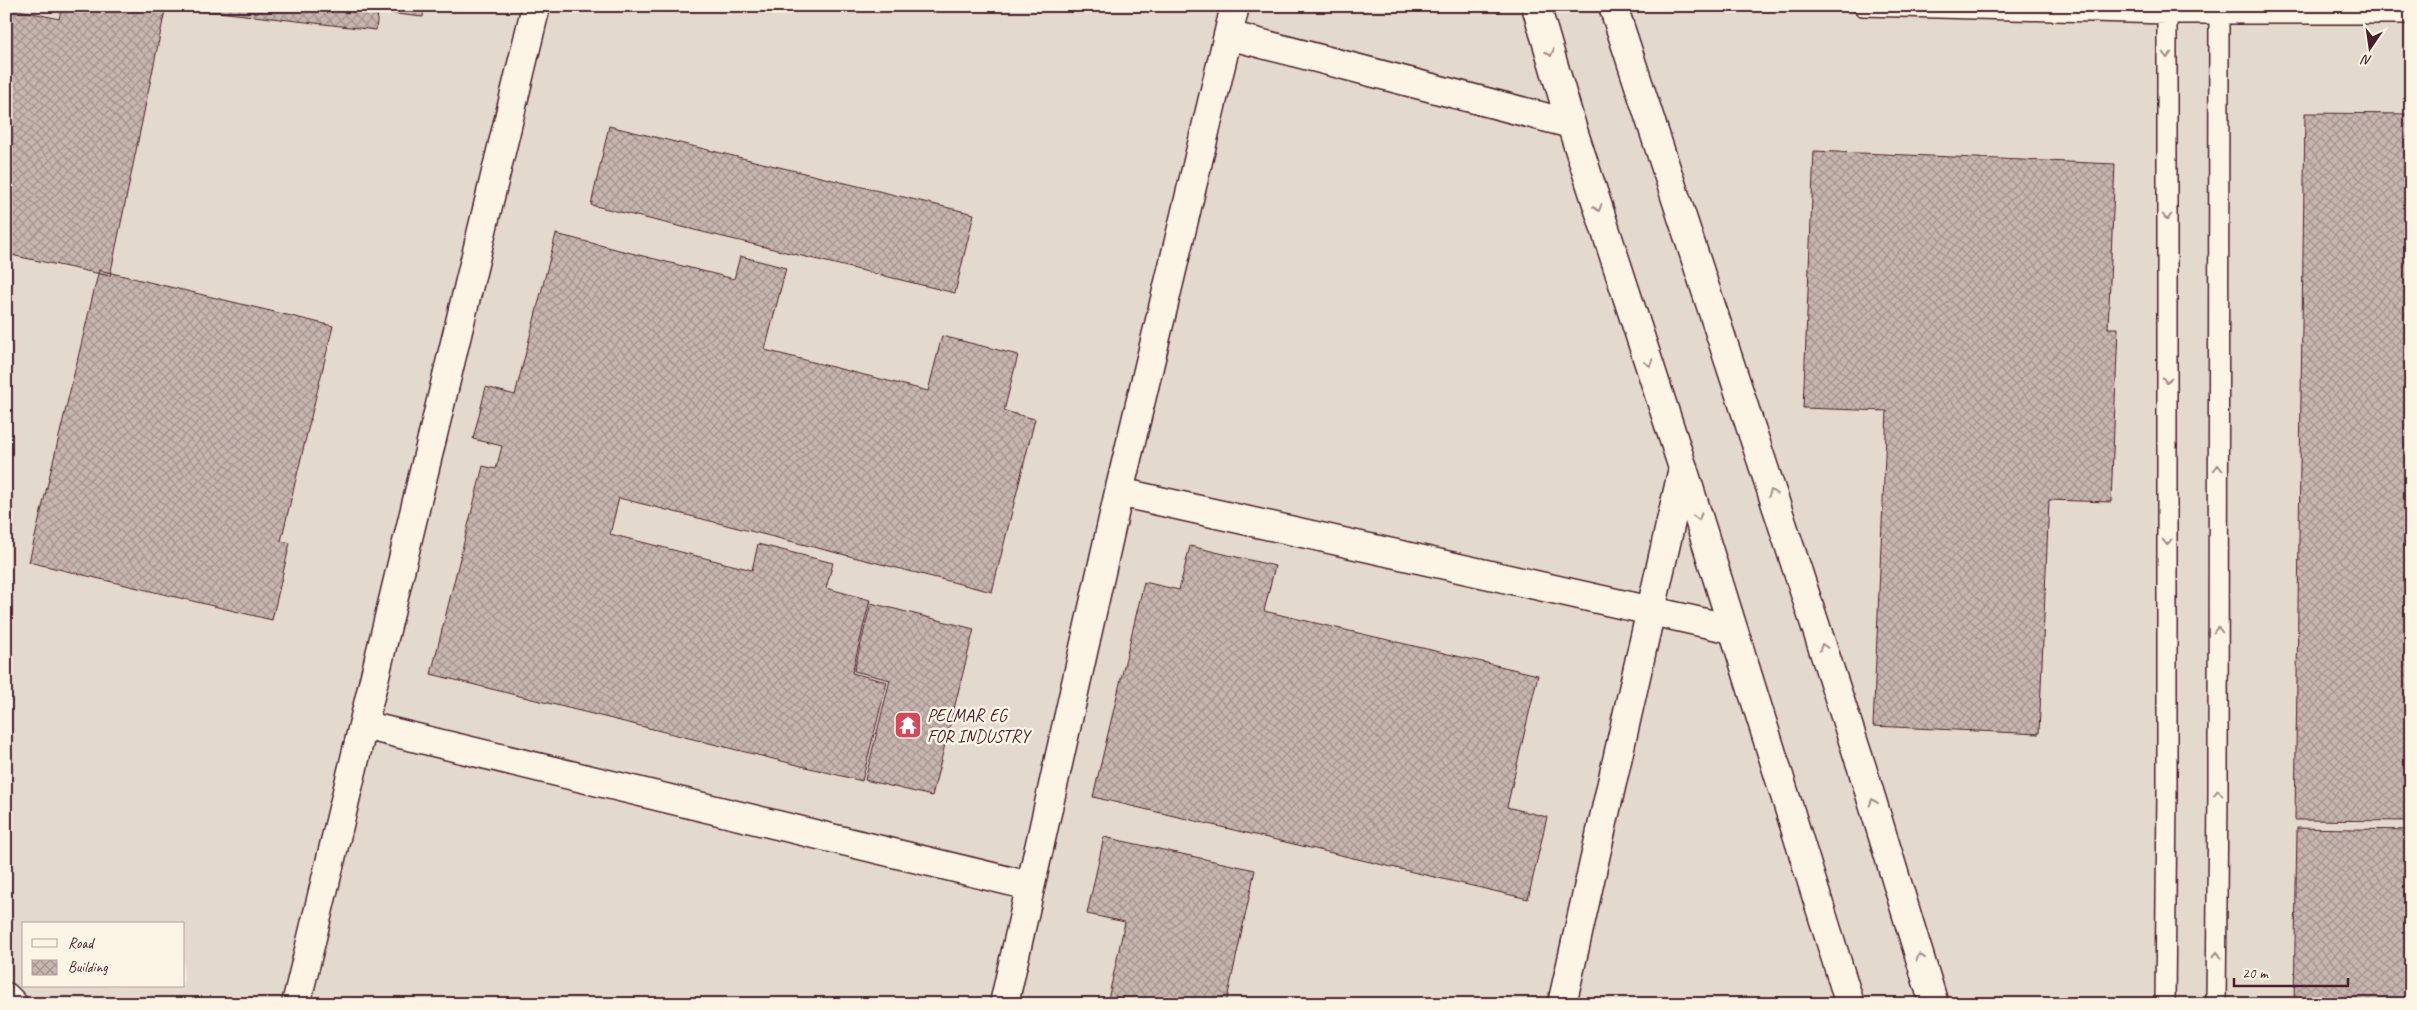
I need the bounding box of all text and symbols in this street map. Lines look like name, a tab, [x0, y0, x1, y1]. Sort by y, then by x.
north arrow	[2344, 22, 2394, 72]
one-way arrow	[1544, 48, 1554, 57]
text: N	[2359, 50, 2373, 69]
one-way arrow	[2162, 52, 2172, 59]
one-way arrow	[1593, 203, 1603, 212]
one-way arrow	[2162, 214, 2172, 222]
one-way arrow	[1643, 358, 1653, 366]
one-way arrow	[2162, 376, 2172, 384]
one-way arrow	[2213, 463, 2223, 471]
one-way arrow	[1768, 489, 1778, 497]
one-way arrow	[1693, 513, 1703, 521]
one-way arrow	[2162, 539, 2172, 547]
one-way arrow	[2213, 626, 2223, 634]
one-way arrow	[1818, 643, 1828, 652]
place label: PELMAR EG FOR INDUSTRY	[927, 704, 1032, 747]
temple icon: PELMAR EG FOR INDUSTRY	[893, 710, 923, 740]
one-way arrow	[2213, 788, 2223, 796]
one-way arrow	[1868, 798, 1878, 806]
legend	[22, 922, 185, 988]
text: Road	[68, 934, 95, 953]
one-way arrow	[2212, 951, 2222, 958]
one-way arrow	[1915, 953, 1925, 962]
scale bar	[2234, 955, 2348, 987]
text: Building	[68, 958, 108, 977]
text: 20 m	[2242, 964, 2269, 983]

